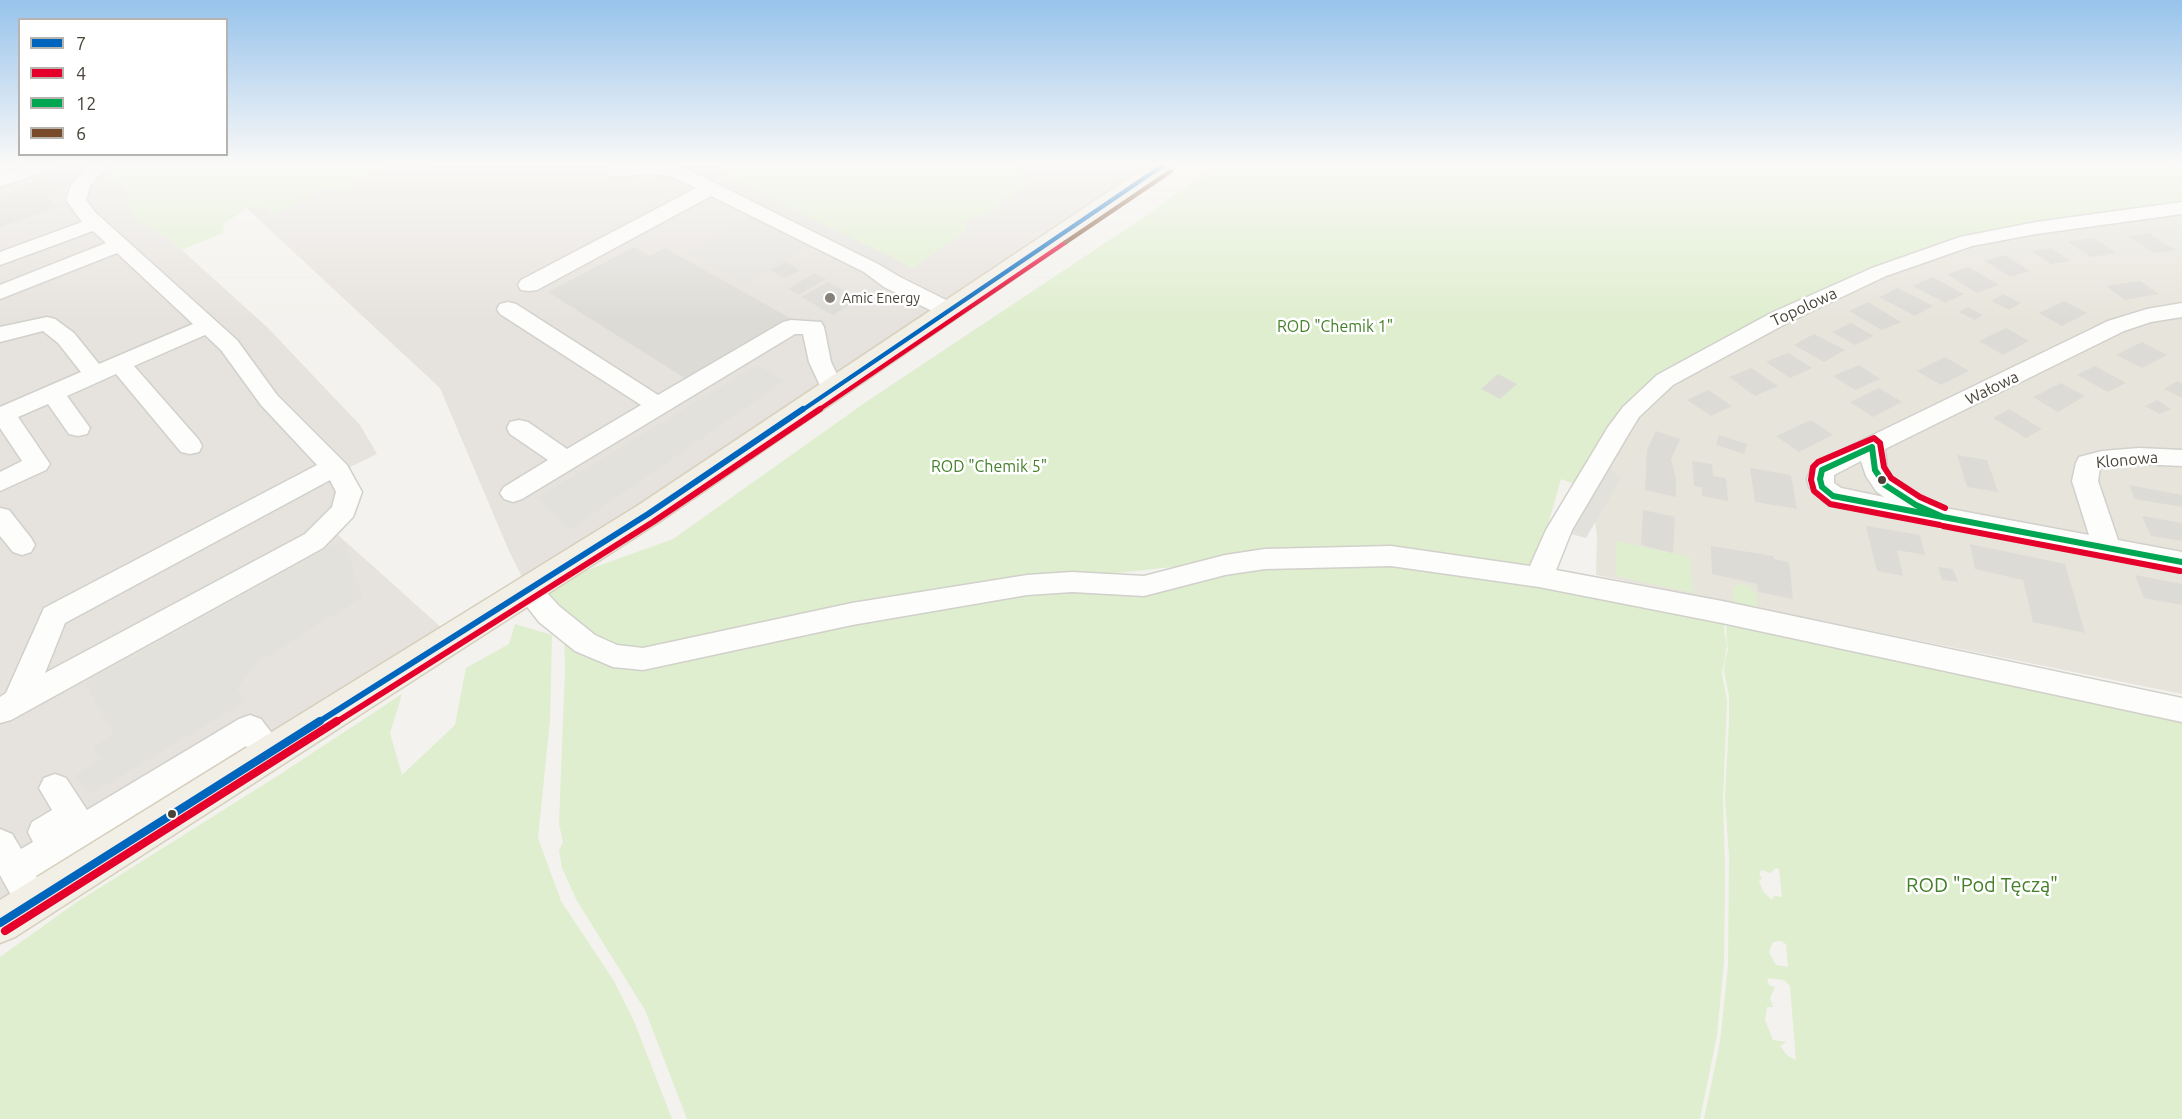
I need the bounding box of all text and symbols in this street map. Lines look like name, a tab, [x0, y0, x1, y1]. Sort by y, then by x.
legend	[18, 18, 228, 156]
text: 7	[76, 33, 86, 53]
text: 4	[76, 63, 86, 83]
text: 12	[76, 93, 96, 113]
text: 6	[76, 123, 86, 143]
street label: Topolowa	[1768, 283, 1840, 331]
place label: Amic Energy	[842, 290, 920, 306]
marker: Amic Energy	[823, 291, 837, 305]
park label: ROD "Chemik 1"	[1277, 317, 1393, 337]
street label: Wałowa	[1962, 367, 2022, 409]
street label: Klonowa	[2095, 448, 2159, 472]
park label: ROD "Chemik 5"	[931, 457, 1047, 477]
unlabelled marker	[1876, 474, 1888, 486]
unlabelled marker	[166, 808, 178, 820]
park label: ROD "Pod Tęczą"	[1906, 873, 2058, 897]

